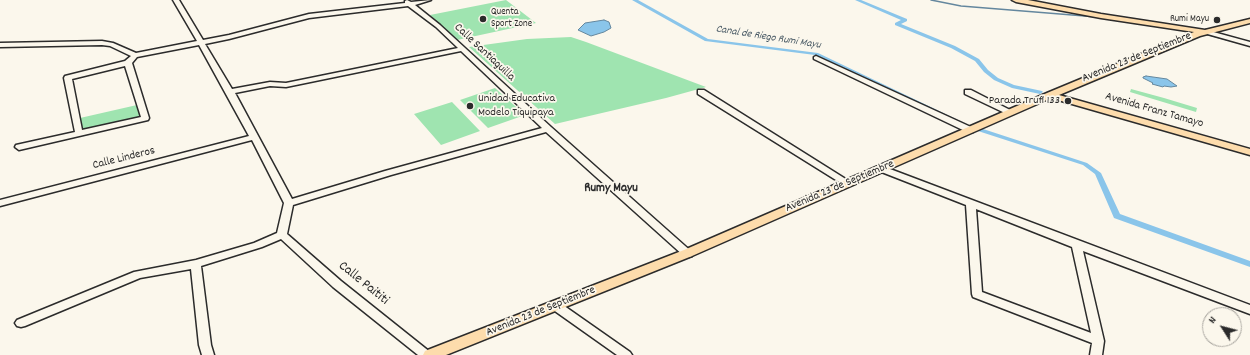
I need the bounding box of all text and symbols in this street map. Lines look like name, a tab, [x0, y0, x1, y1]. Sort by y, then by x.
place label: Quenta Sport Zone	[491, 7, 532, 30]
marker: Quenta Sport Zone	[478, 14, 488, 24]
place label: Rumi Mayu	[1170, 14, 1209, 26]
marker: Rumi Mayu	[1212, 15, 1222, 25]
street label: Calle Santiaguilla	[451, 21, 517, 85]
water label: Canal de Riego Rumi Mayu	[715, 23, 821, 53]
street label: Avenida 23 de Septiembre	[1080, 29, 1194, 87]
street label: Avenida Franz Tamayo	[1103, 90, 1205, 132]
place label: Unidad Educativa Modelo Tiquipaya	[478, 92, 555, 120]
place label: Parada Trufi 133	[989, 94, 1060, 108]
marker: Parada Trufi 133	[1063, 96, 1073, 106]
marker: Unidad Educativa Modelo Tiquipaya	[465, 101, 475, 111]
street label: Calle Linderos	[91, 144, 157, 174]
street label: Avenida 23 de Septiembre	[783, 158, 897, 216]
district label: Rumy Mayu	[584, 181, 638, 197]
street label: Calle Paititi	[334, 258, 392, 310]
street label: Avenida 23 de Septiembre	[484, 283, 598, 341]
north arrow	[1202, 307, 1242, 347]
text: N	[1205, 314, 1221, 327]

